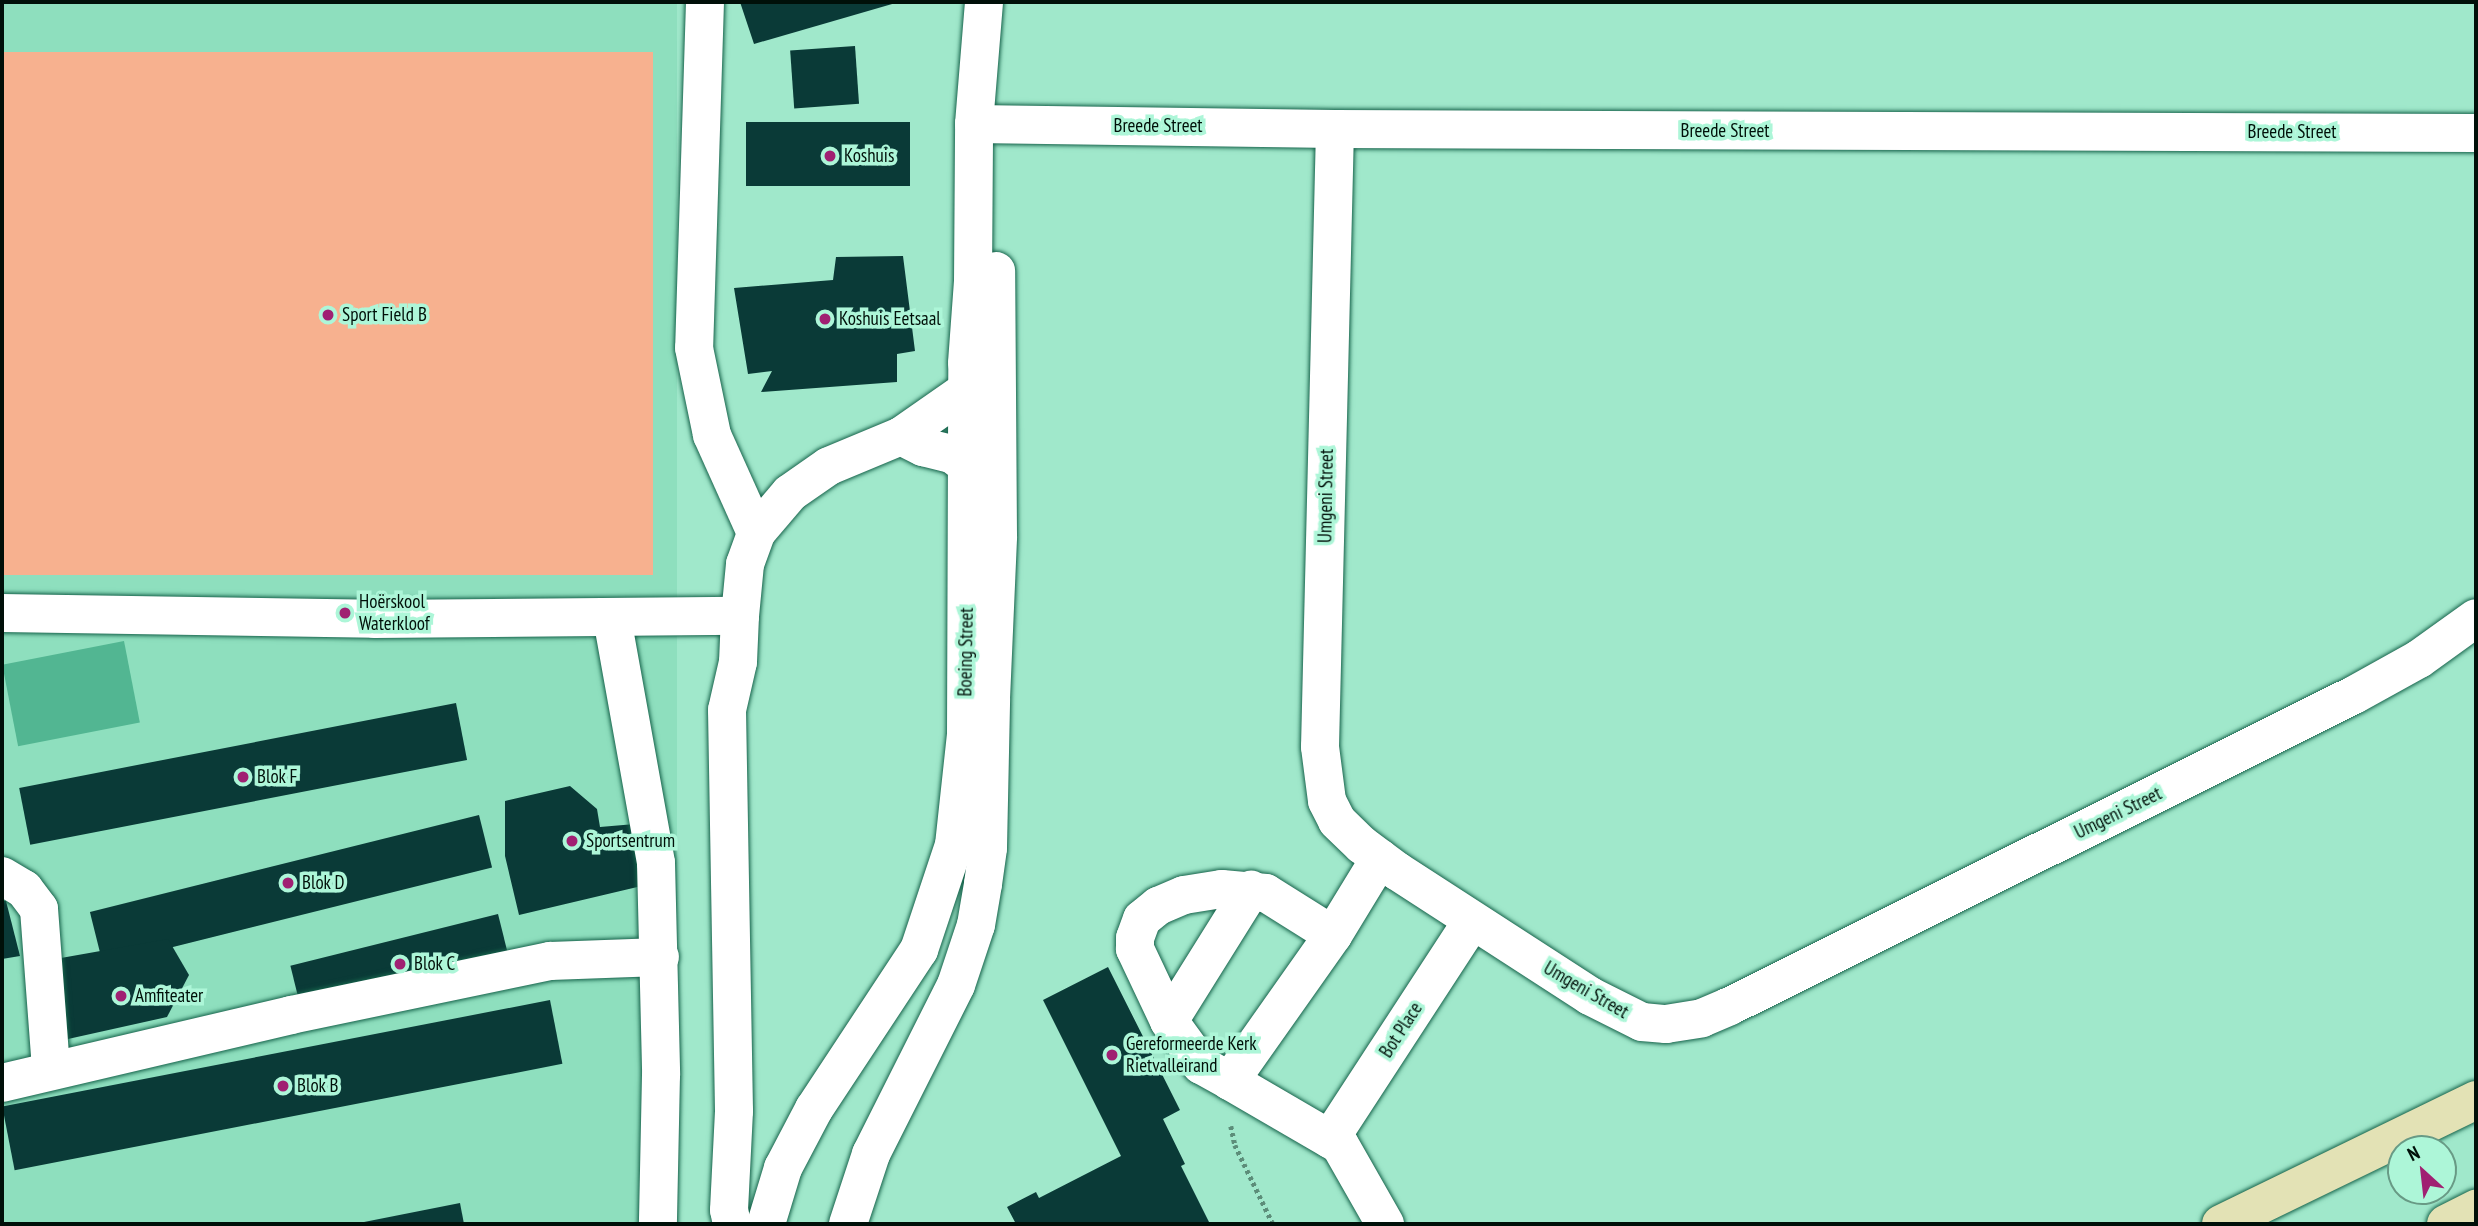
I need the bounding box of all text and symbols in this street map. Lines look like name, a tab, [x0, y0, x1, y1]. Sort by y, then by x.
street label: Breede Street	[1113, 115, 1203, 137]
street label: Breede Street	[1680, 120, 1770, 142]
street label: Breede Street	[2247, 121, 2337, 143]
place label: Koshuis	[844, 145, 894, 167]
marker: Koshuis	[822, 148, 838, 164]
place label: Sport Field B	[342, 304, 427, 326]
marker: Sport Field B	[320, 307, 336, 323]
place label: Koshuis Eetsaal	[839, 308, 941, 330]
marker: Koshuis Eetsaal	[817, 311, 833, 327]
street label: Umgeni Street	[1314, 449, 1338, 543]
place label: Hoërskool Waterkloof	[359, 591, 430, 635]
marker: Hoërskool Waterkloof	[337, 605, 353, 621]
street label: Boeing Street	[954, 607, 978, 697]
place label: Blok F	[257, 766, 298, 788]
marker: Blok F	[235, 769, 251, 785]
street label: Umgeni Street	[2071, 782, 2165, 844]
place label: Sportsentrum	[586, 830, 675, 852]
marker: Sportsentrum	[564, 833, 580, 849]
place label: Blok D	[302, 872, 345, 894]
marker: Blok D	[280, 875, 296, 891]
place label: Blok C	[414, 953, 456, 975]
marker: Blok C	[392, 956, 408, 972]
street label: Umgeni Street	[1540, 957, 1632, 1023]
place label: Amfiteater	[135, 985, 203, 1007]
marker: Amfiteater	[113, 988, 129, 1004]
street label: Bot Place	[1375, 998, 1427, 1062]
place label: Gereformeerde Kerk Rietvalleirand	[1126, 1033, 1257, 1077]
marker: Gereformeerde Kerk Rietvalleirand	[1104, 1047, 1120, 1063]
place label: Blok B	[297, 1075, 339, 1097]
marker: Blok B	[275, 1078, 291, 1094]
north arrow	[2387, 1135, 2457, 1205]
text: N	[2403, 1140, 2423, 1166]

